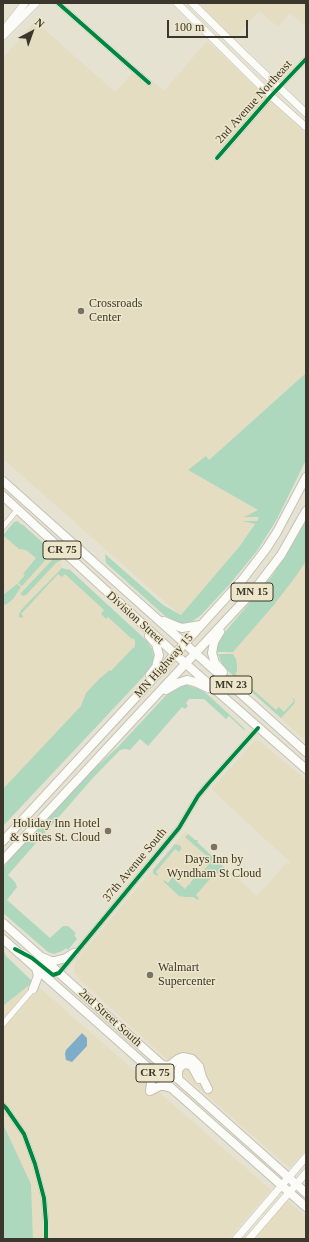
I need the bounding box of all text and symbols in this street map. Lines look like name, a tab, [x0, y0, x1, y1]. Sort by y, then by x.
north arrow	[12, 12, 52, 52]
scale bar	[169, 12, 250, 38]
text: N	[33, 16, 47, 30]
text: 100 m	[174, 20, 204, 34]
street label: 2nd Avenue Northeast	[213, 57, 295, 147]
place label: Crossroads Center	[89, 297, 142, 325]
marker: Crossroads Center	[76, 306, 86, 316]
road number: CR 75	[43, 541, 81, 559]
road number: MN 15	[231, 583, 273, 601]
street label: Division Street	[103, 588, 167, 648]
street label: MN Highway 15	[131, 631, 197, 701]
road number: MN 23	[210, 676, 252, 694]
place label: Holiday Inn Hotel & Suites St. Cloud	[10, 817, 100, 845]
street label: 37th Avenue South	[100, 825, 170, 905]
marker: Holiday Inn Hotel & Suites St. Cloud	[103, 826, 113, 836]
marker: Days Inn by Wyndham St Cloud	[209, 842, 219, 852]
place label: Days Inn by Wyndham St Cloud	[167, 853, 261, 881]
place label: Walmart Supercenter	[158, 961, 215, 989]
marker: Walmart Supercenter	[145, 970, 155, 980]
street label: 2nd Street South	[75, 986, 145, 1050]
road number: CR 75	[136, 1064, 174, 1082]

